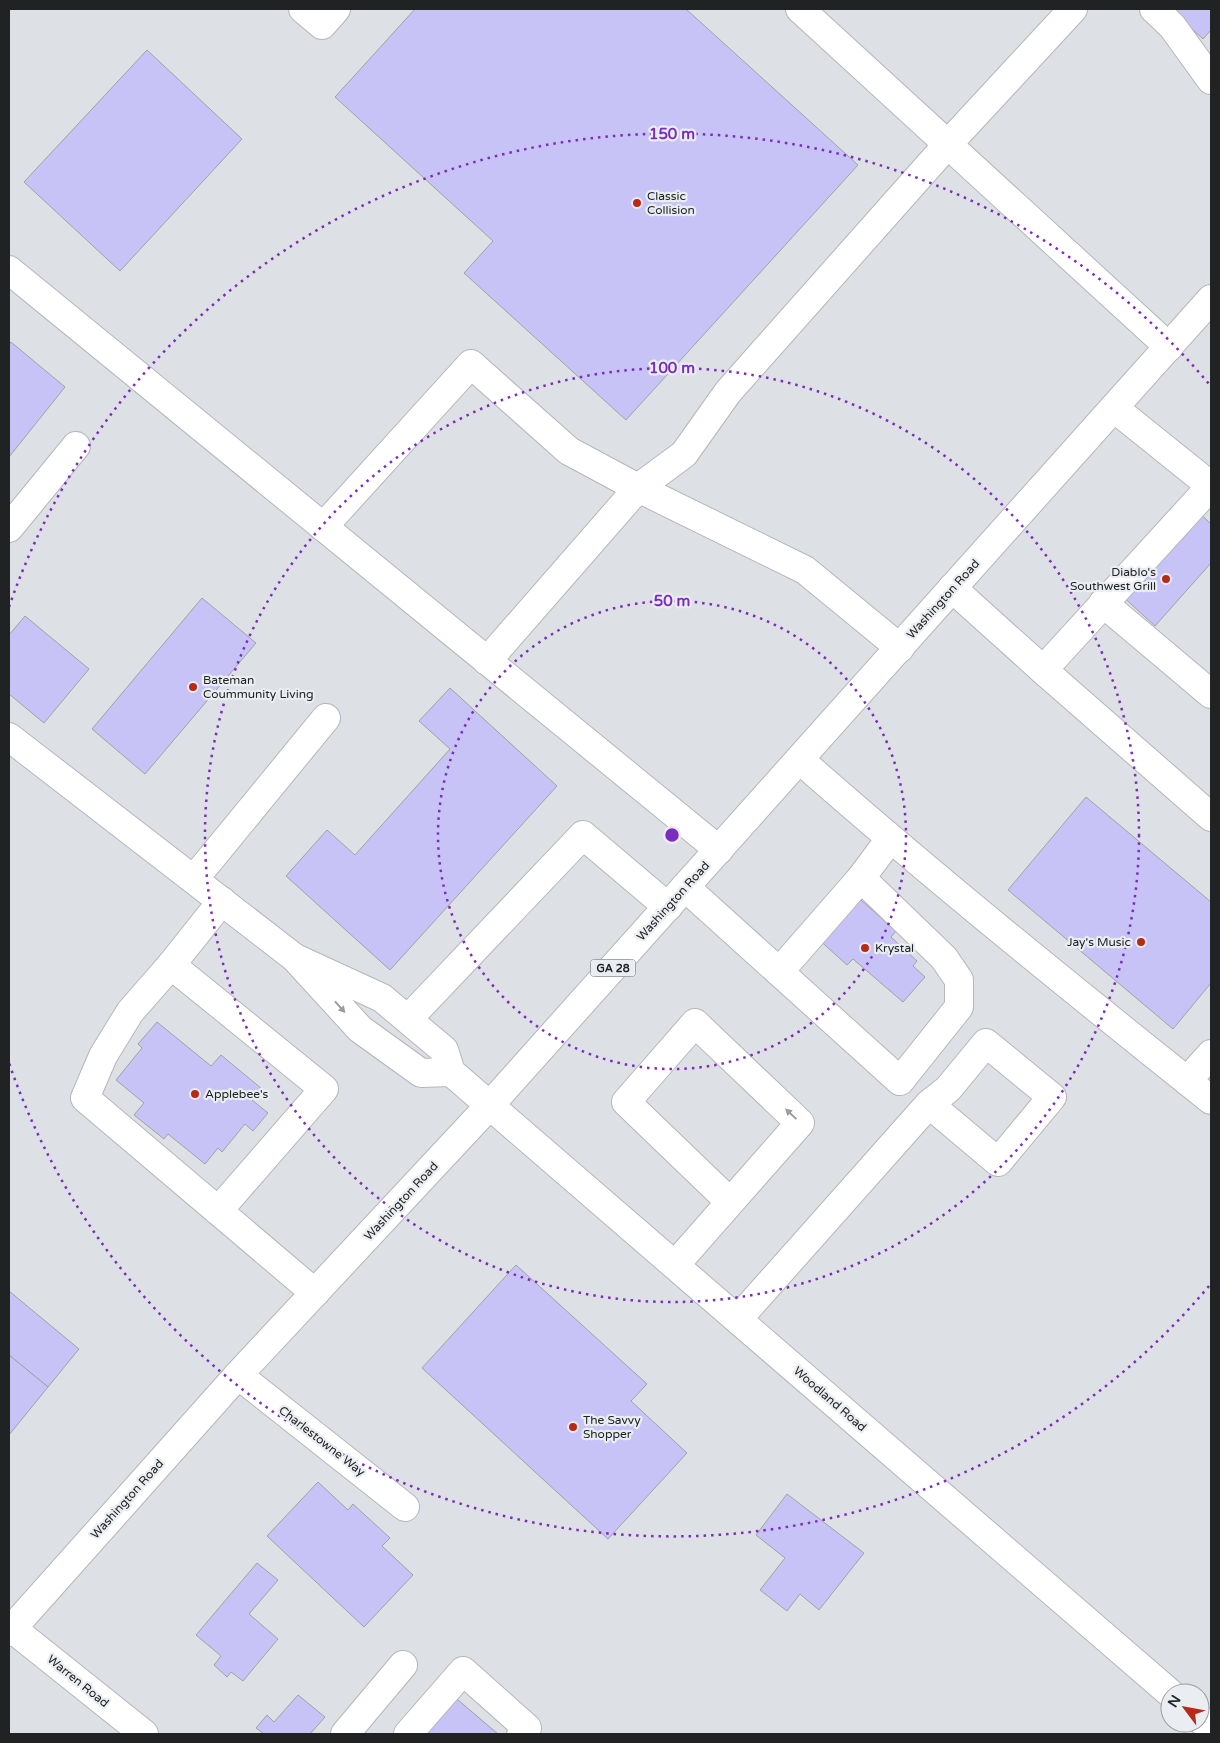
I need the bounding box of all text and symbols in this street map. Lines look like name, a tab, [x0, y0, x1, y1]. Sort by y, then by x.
text: 150 m	[649, 125, 695, 143]
place label: Classic Collision	[647, 189, 695, 217]
marker: Classic Collision	[631, 197, 643, 209]
text: 100 m	[649, 359, 695, 377]
street label: Washington Road	[904, 557, 982, 641]
place label: Diablo's Southwest Grill	[1070, 565, 1156, 593]
marker: Diablo's Southwest Grill	[1160, 573, 1172, 585]
text: 50 m	[654, 592, 690, 610]
place label: Bateman Coummunity Living	[203, 673, 314, 701]
marker: Bateman Coummunity Living	[187, 681, 199, 693]
centre of rings	[663, 826, 681, 844]
street label: Washington Road	[634, 859, 712, 943]
place label: Jay's Music	[1067, 935, 1131, 949]
marker: Jay's Music	[1135, 936, 1147, 948]
place label: Krystal	[875, 941, 914, 955]
marker: Krystal	[859, 942, 871, 954]
road number: GA 28	[590, 960, 636, 976]
one-way arrow	[334, 1000, 346, 1012]
place label: Applebee's	[205, 1087, 269, 1101]
marker: Applebee's	[189, 1088, 201, 1100]
one-way arrow	[785, 1108, 797, 1120]
street label: Washington Road	[361, 1159, 441, 1243]
street label: Woodland Road	[791, 1364, 869, 1434]
street label: Charlestowne Way	[276, 1403, 368, 1479]
place label: The Savvy Shopper	[583, 1413, 641, 1441]
marker: The Savvy Shopper	[567, 1421, 579, 1433]
street label: Washington Road	[88, 1457, 166, 1541]
street label: Warren Road	[45, 1652, 111, 1710]
north arrow	[1160, 1683, 1210, 1733]
text: N	[1164, 1692, 1185, 1711]

